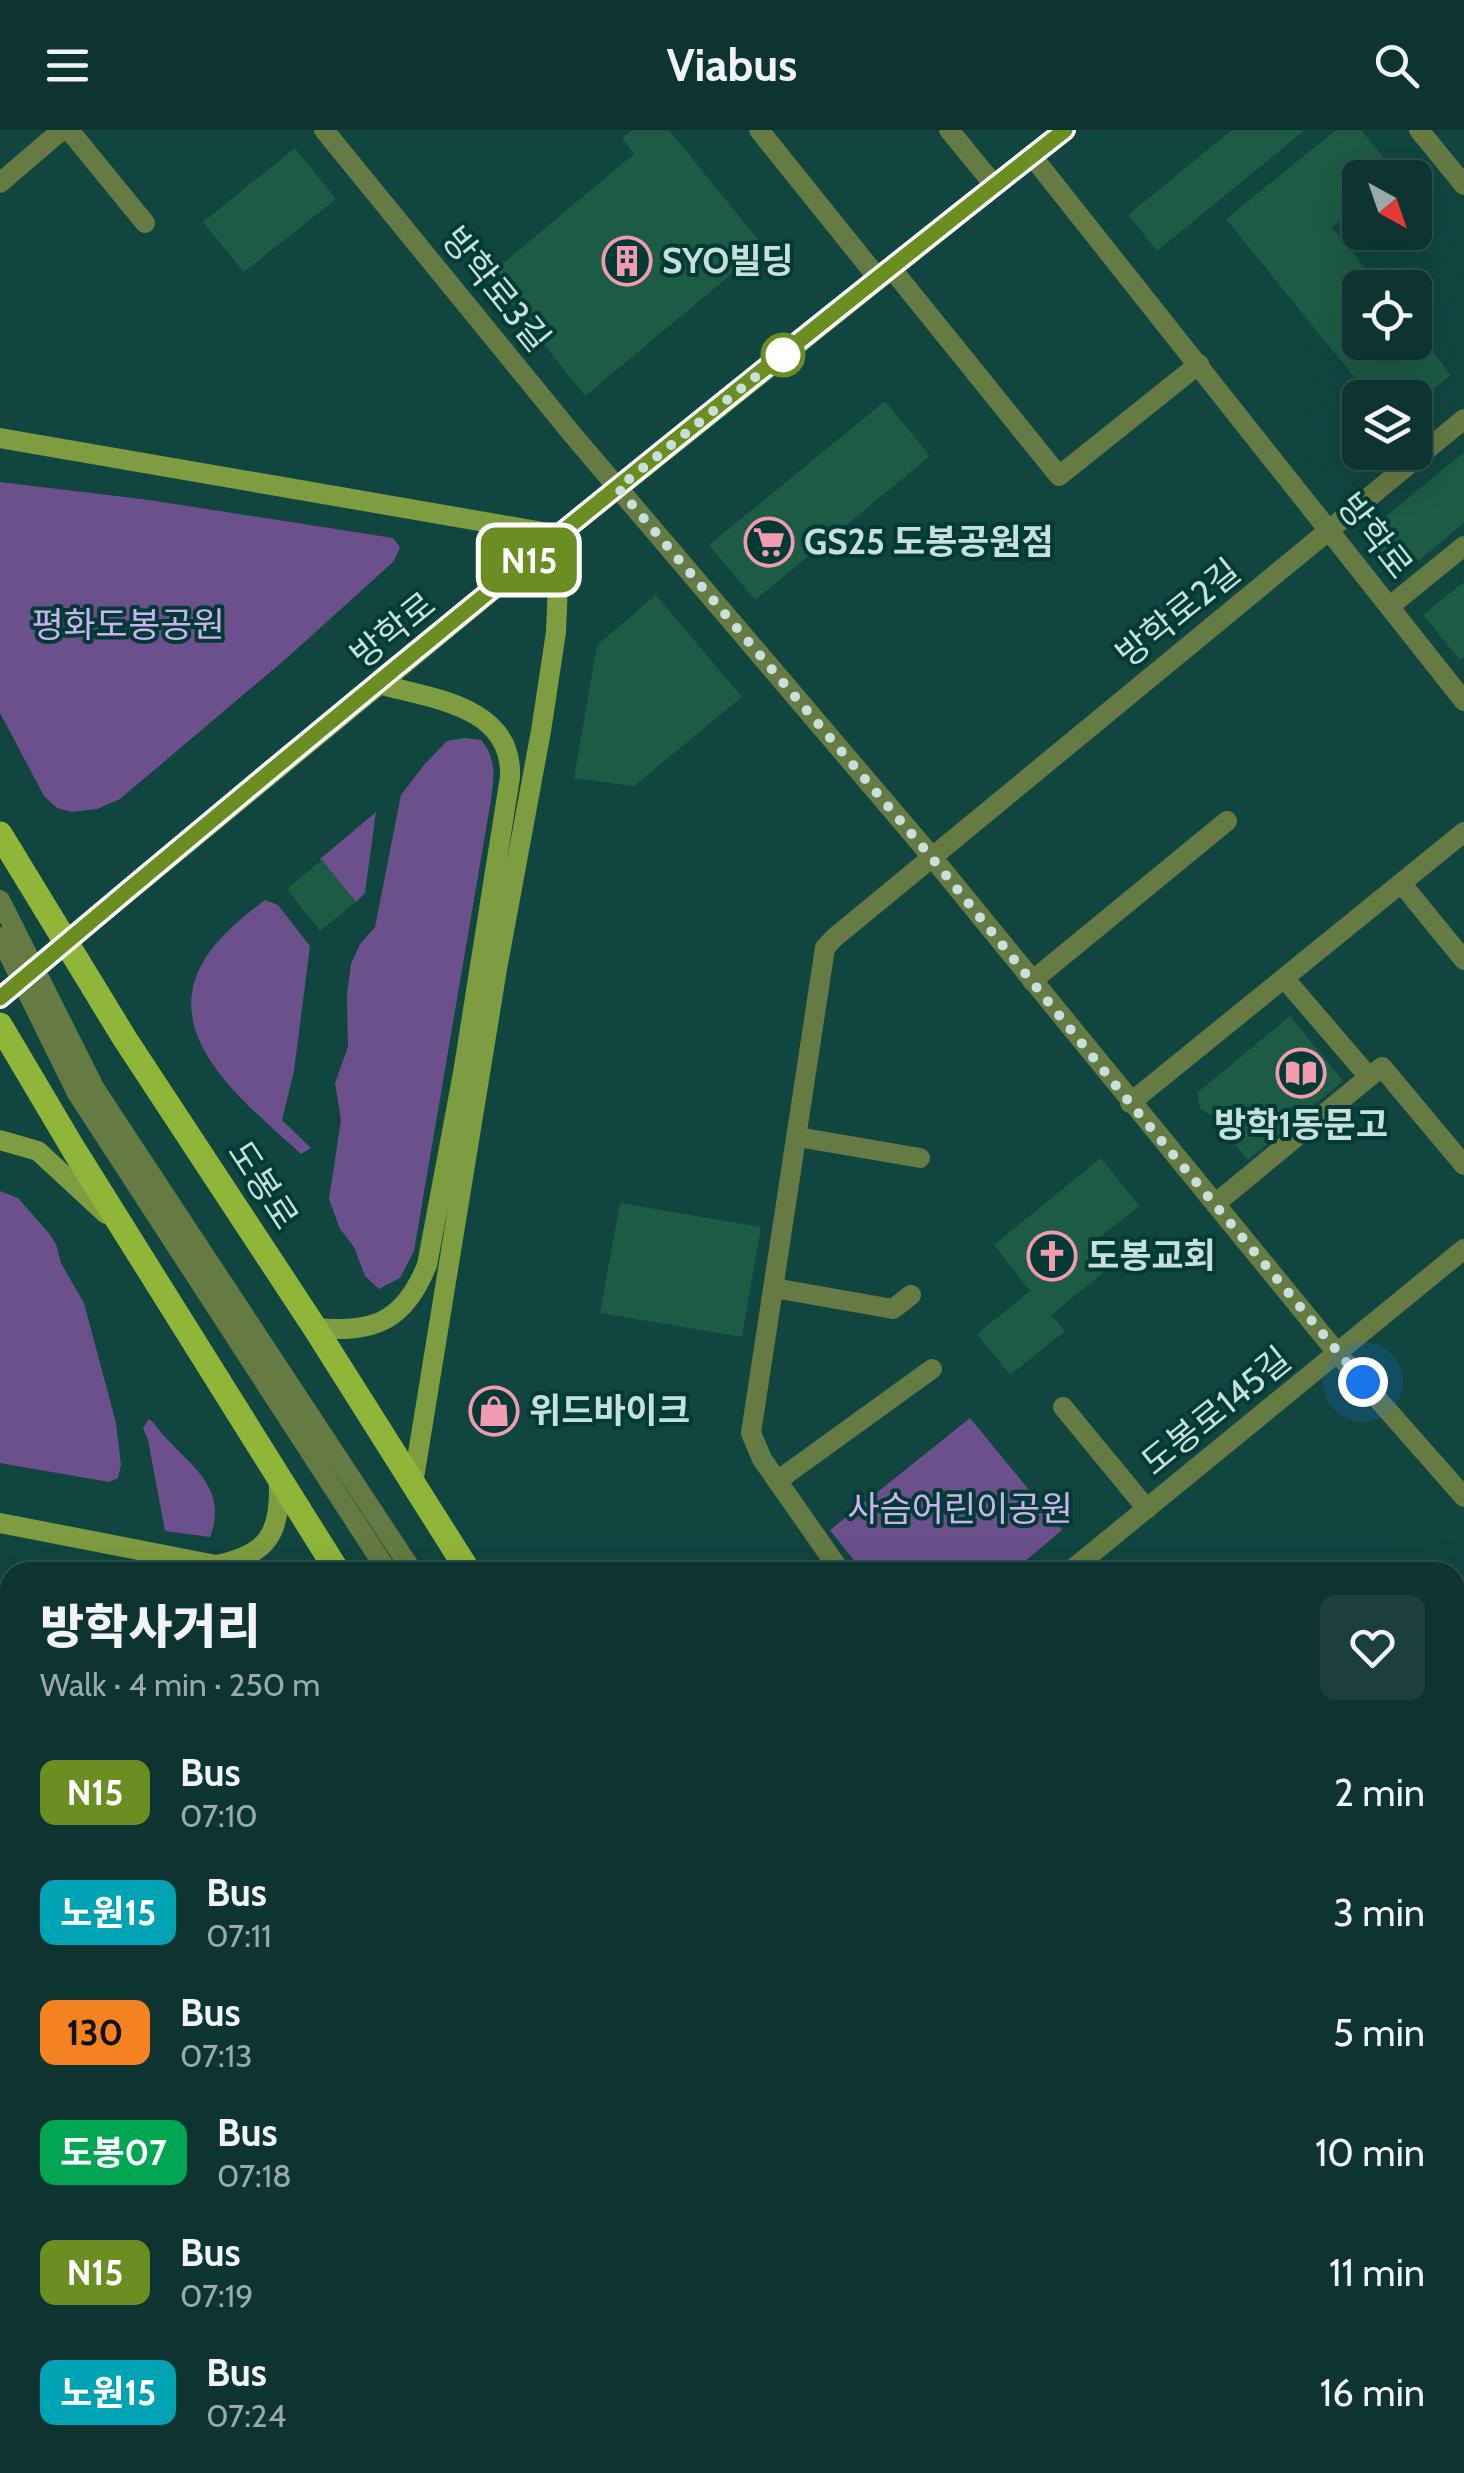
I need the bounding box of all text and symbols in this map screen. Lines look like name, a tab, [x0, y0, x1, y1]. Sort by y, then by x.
icon: menu	[40, 38, 95, 93]
text: Viabus	[667, 38, 797, 92]
icon: search	[1369, 38, 1424, 93]
north arrow	[1342, 160, 1432, 250]
map controls	[1342, 160, 1432, 470]
street label: 방학로3길	[433, 218, 560, 360]
building icon: SYO빌딩	[601, 235, 653, 287]
place label: SYO빌딩	[662, 239, 794, 282]
button: locate	[1342, 270, 1432, 360]
unlabelled marker	[762, 334, 804, 376]
button: layers	[1342, 380, 1432, 470]
street label: 방학로	[1329, 484, 1422, 587]
supermarket icon: GS25 도봉공원점	[743, 516, 795, 568]
place label: GS25 도봉공원점	[804, 520, 1054, 563]
line badge: N15	[472, 528, 586, 592]
text: N15	[501, 539, 557, 582]
street label: 방학로2길	[1107, 550, 1248, 676]
street label: 방학로	[342, 583, 444, 677]
park label: 평화도봉공원	[31, 603, 225, 646]
library icon: 방학1동문고	[1275, 1047, 1327, 1099]
place label: 방학1동문고	[1214, 1103, 1388, 1146]
street label: 도봉로	[219, 1133, 308, 1237]
church icon: 도봉교회	[1026, 1230, 1078, 1282]
place label: 도봉교회	[1087, 1234, 1216, 1277]
street label: 도봉로145길	[1132, 1337, 1299, 1484]
your location	[1338, 1357, 1388, 1407]
shop icon: 위드바이크	[468, 1385, 520, 1437]
place label: 위드바이크	[529, 1389, 690, 1432]
park label: 사슴어린이공원	[847, 1487, 1073, 1530]
button: heart	[1320, 1595, 1425, 1700]
text: 방학사거리	[40, 1598, 261, 1656]
text: Walk · 4 min · 250 m	[40, 1665, 320, 1704]
text: Bus	[180, 1749, 241, 1796]
text: 2 min	[1334, 1769, 1425, 1816]
text: N15	[67, 1771, 123, 1814]
text: 07:10	[180, 1796, 258, 1835]
text: Bus	[206, 1869, 267, 1916]
text: 3 min	[1333, 1889, 1425, 1936]
text: 노원15	[60, 1891, 156, 1934]
text: 07:11	[206, 1916, 272, 1955]
text: Bus	[180, 1989, 241, 2036]
text: 5 min	[1333, 2009, 1425, 2056]
text: 130	[67, 2011, 123, 2054]
text: 07:13	[180, 2036, 252, 2075]
text: Bus	[217, 2109, 278, 2156]
text: 10 min	[1315, 2129, 1425, 2176]
text: 도봉07	[60, 2131, 167, 2174]
text: 07:18	[217, 2156, 292, 2195]
text: Bus	[180, 2229, 241, 2276]
text: 11 min	[1329, 2249, 1425, 2296]
text: N15	[67, 2251, 123, 2294]
text: 07:19	[180, 2276, 253, 2315]
text: Bus	[206, 2349, 267, 2396]
text: 16 min	[1320, 2369, 1425, 2416]
text: 노원15	[60, 2371, 156, 2414]
text: 07:24	[206, 2396, 286, 2435]

